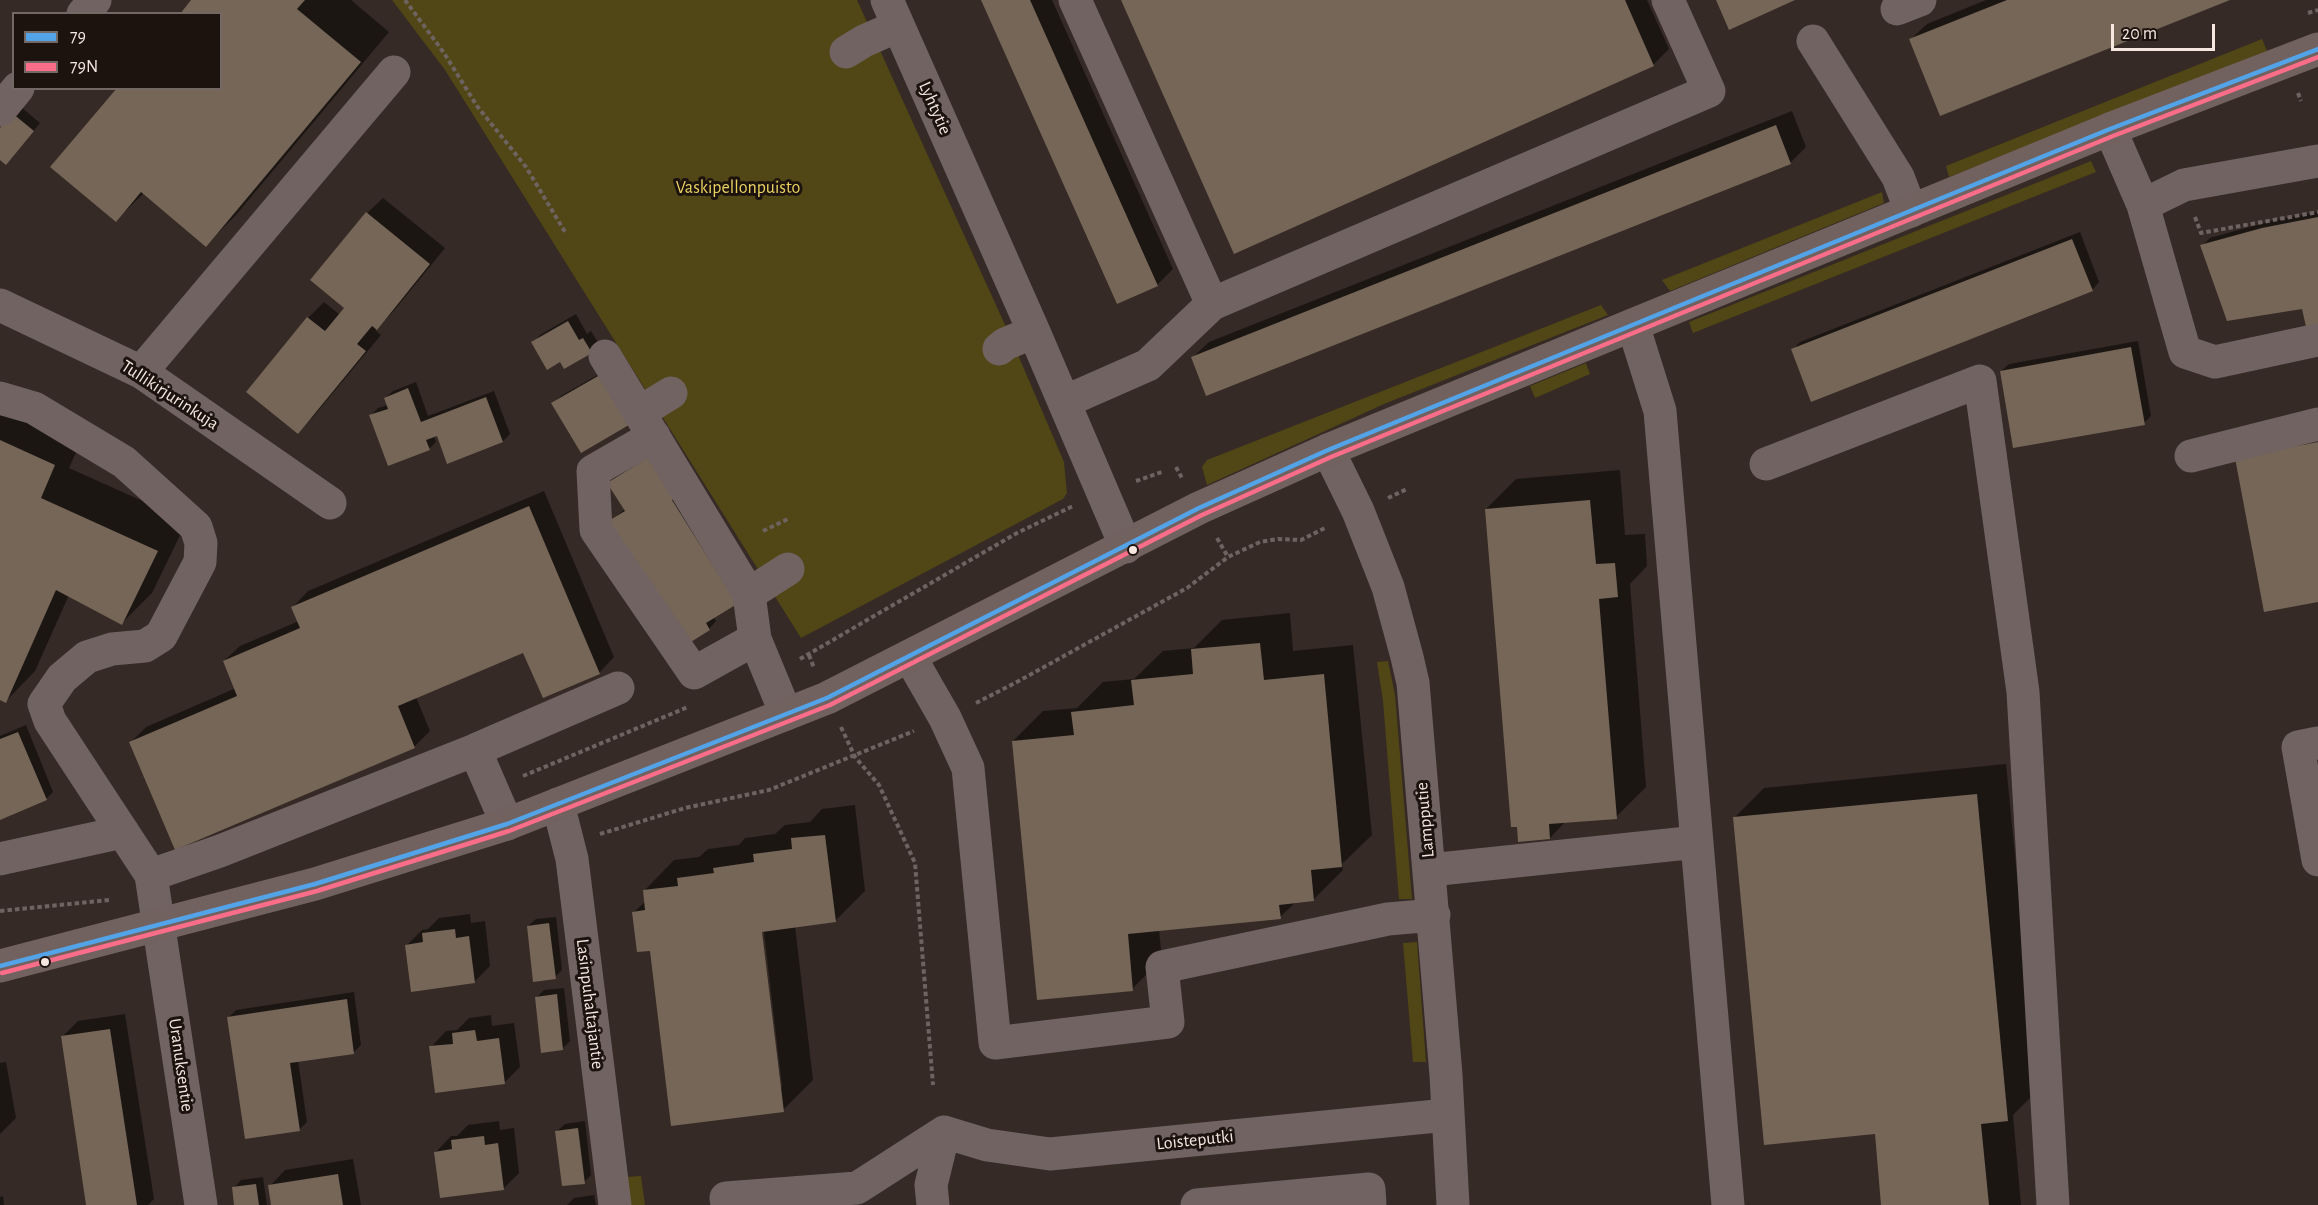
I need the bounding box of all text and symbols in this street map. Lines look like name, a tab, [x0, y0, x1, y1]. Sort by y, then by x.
legend	[12, 12, 222, 90]
scale bar	[2114, 12, 2218, 50]
text: 20 m	[2122, 25, 2157, 43]
text: 79	[70, 28, 86, 46]
text: 79N	[70, 58, 98, 76]
street label: Lyhtytie	[914, 78, 956, 138]
park label: Vaskipellonpuisto	[676, 177, 800, 199]
street label: Tullikirjurinkuja	[117, 355, 223, 435]
unlabelled marker	[1127, 544, 1139, 556]
street label: Lampputie	[1411, 781, 1439, 859]
street label: Lasinpuhaltajantie	[571, 938, 609, 1070]
unlabelled marker	[39, 956, 51, 968]
street label: Uranuksentie	[164, 1017, 198, 1113]
street label: Loisteputki	[1155, 1125, 1235, 1155]

